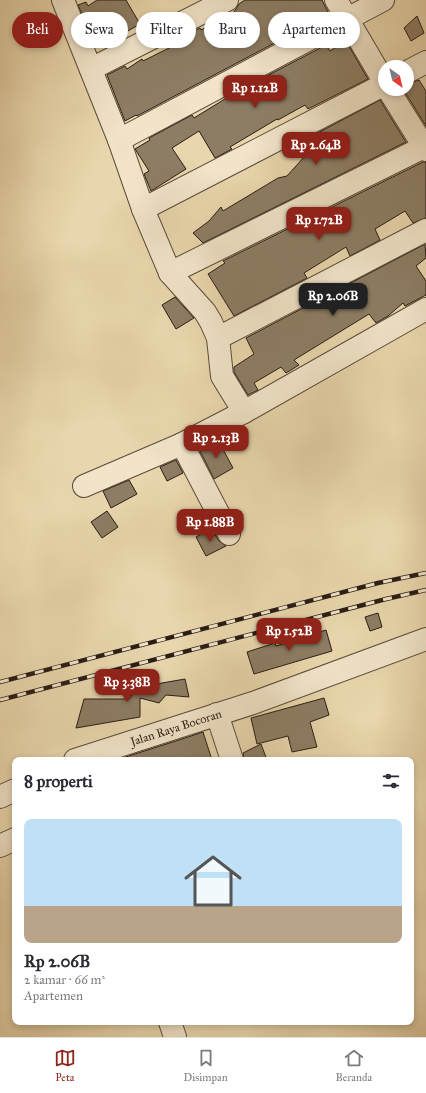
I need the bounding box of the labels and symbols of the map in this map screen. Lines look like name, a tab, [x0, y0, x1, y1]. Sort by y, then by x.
north arrow	[378, 60, 414, 96]
pin: Rp 1.12B	[214, 75, 296, 109]
pin: Rp 2.64B	[275, 132, 357, 166]
pin: Rp 1.72B	[278, 207, 360, 241]
pin: Rp 2.06B	[292, 283, 374, 317]
pin: Rp 2.13B	[175, 425, 257, 459]
pin: Rp 1.88B	[169, 509, 251, 543]
pin: Rp 1.52B	[248, 618, 330, 652]
pin: Rp 3.38B	[86, 669, 168, 703]
street label: Jalan Raya Bocoran	[127, 706, 224, 750]

